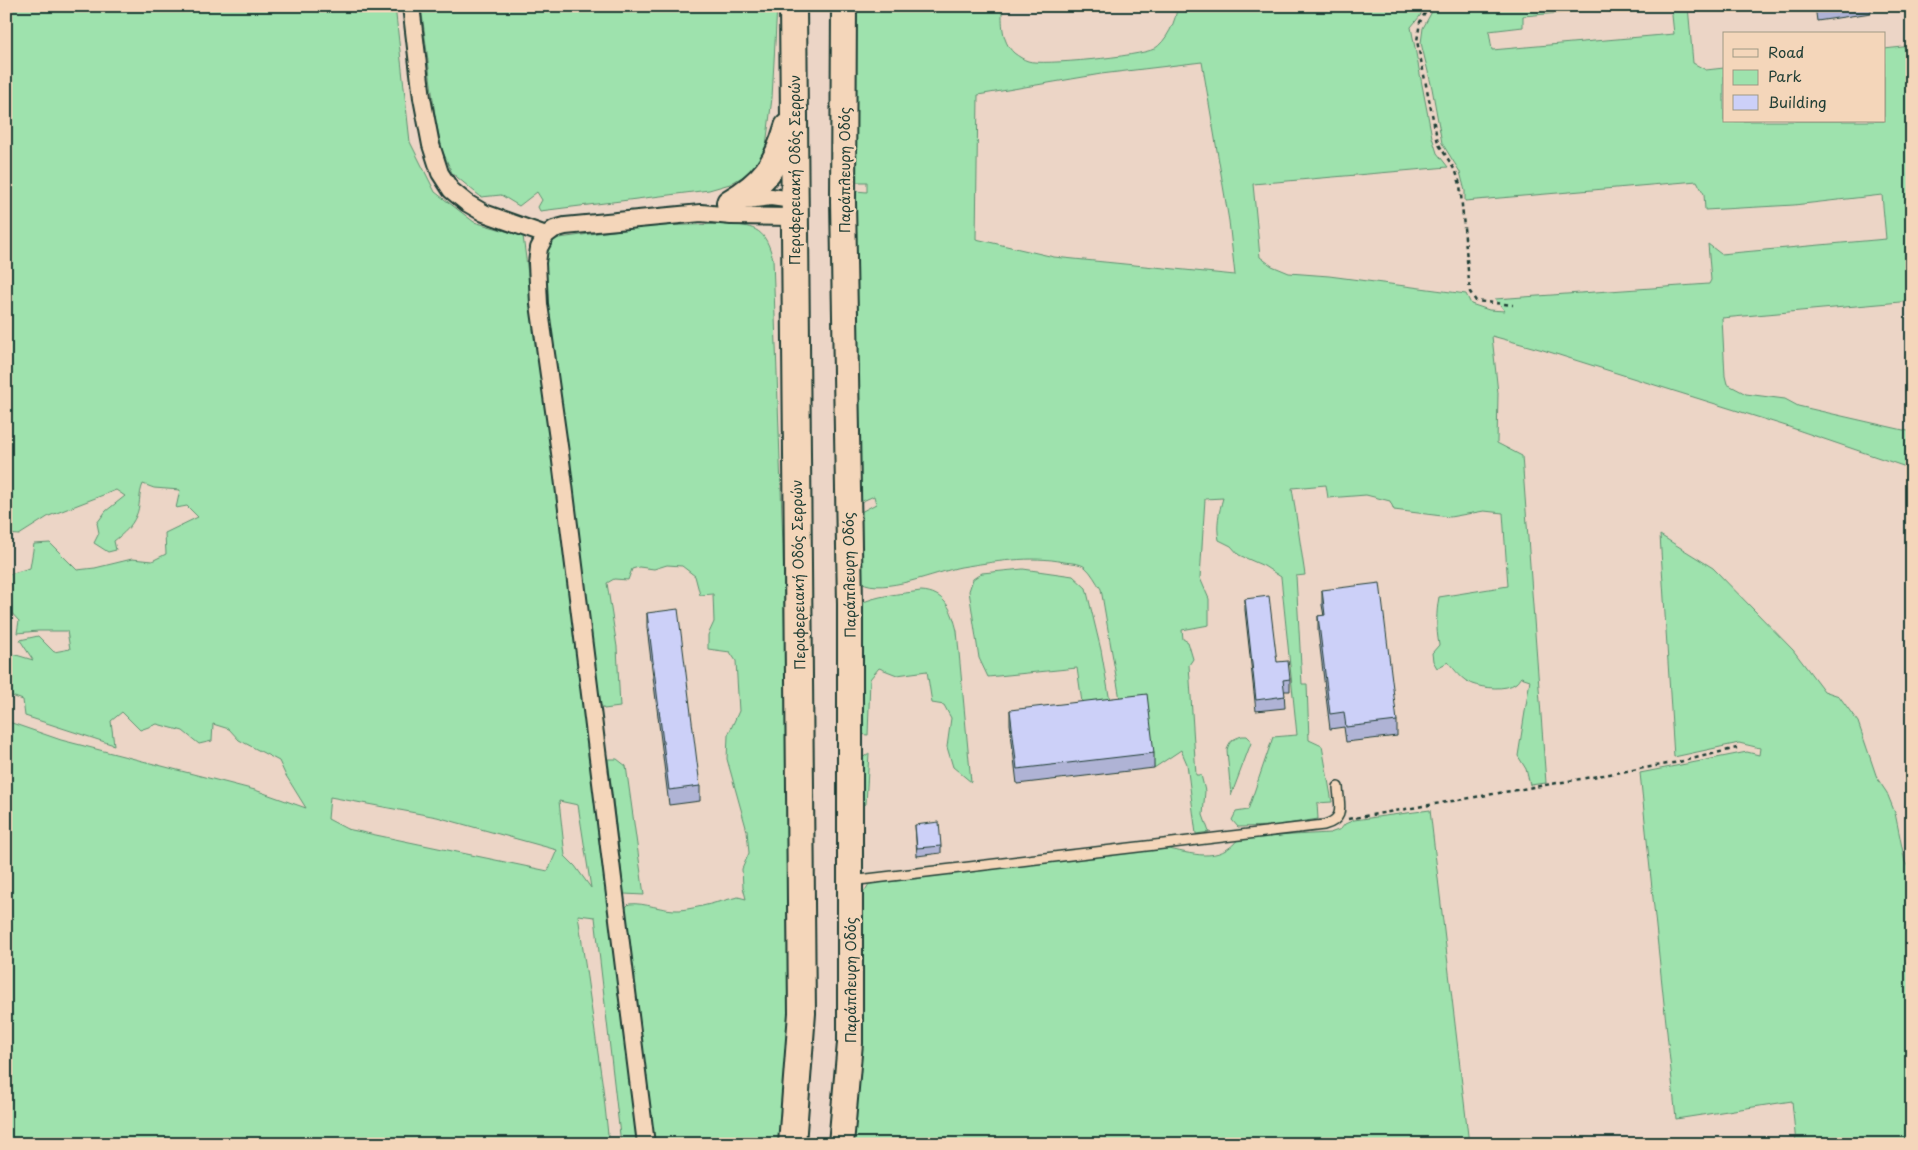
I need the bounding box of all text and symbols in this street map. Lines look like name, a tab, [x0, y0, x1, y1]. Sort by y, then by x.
legend	[1723, 32, 1886, 122]
text: Road	[1768, 40, 1804, 63]
text: Park	[1768, 64, 1802, 87]
street label: Περιφερειακή Οδός Σερρών	[784, 75, 805, 265]
text: Building	[1768, 90, 1827, 113]
street label: Παράπλευρη Οδός	[834, 107, 855, 233]
street label: Περιφερειακή Οδός Σερρών	[786, 479, 810, 671]
street label: Παράπλευρη Οδός	[837, 512, 861, 638]
street label: Παράπλευρη Οδός	[840, 917, 861, 1043]

